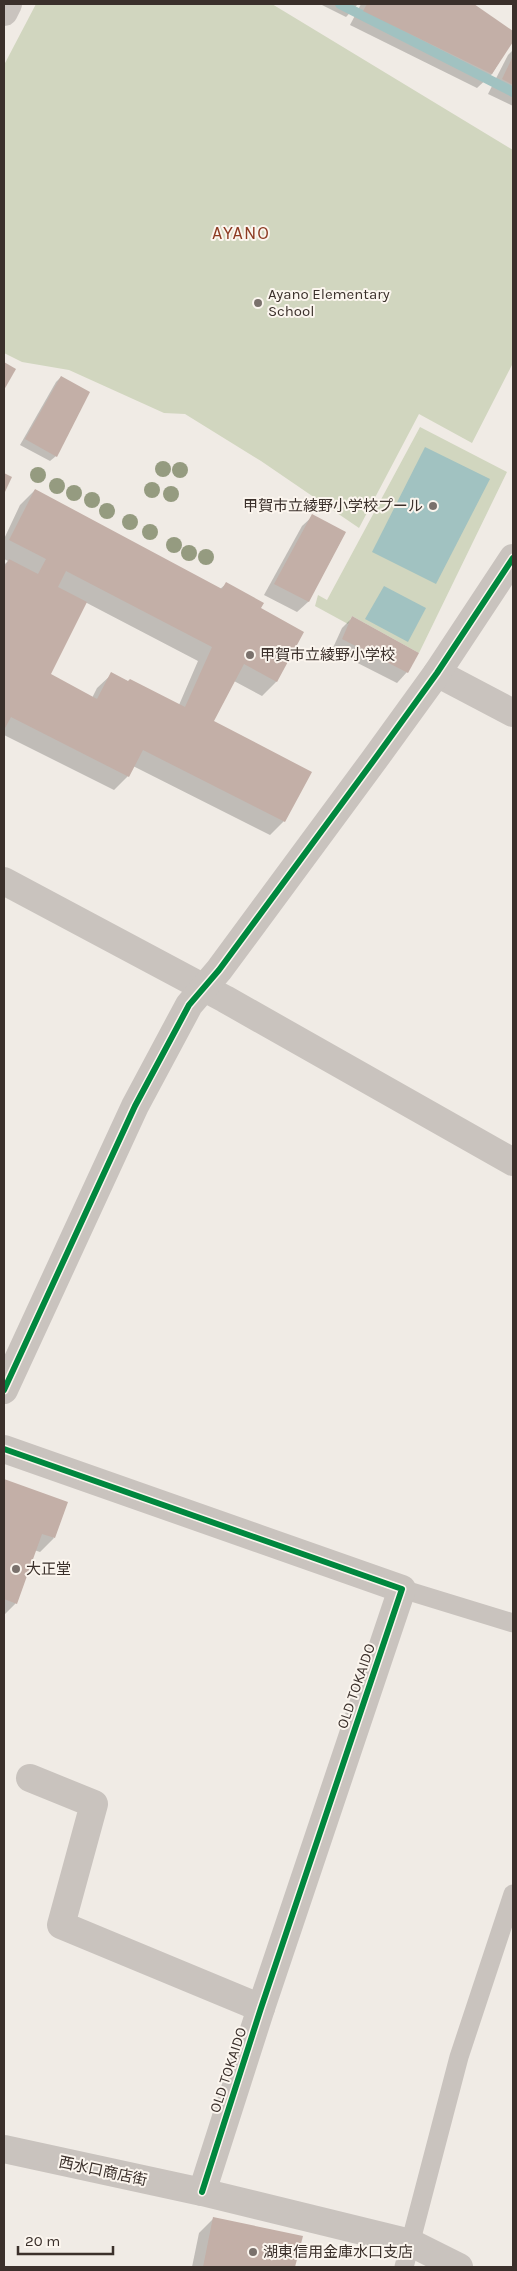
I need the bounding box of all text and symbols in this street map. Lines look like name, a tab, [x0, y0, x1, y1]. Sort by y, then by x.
district label: AYANO	[212, 222, 270, 244]
place label: Ayano Elementary School	[268, 285, 390, 320]
marker: Ayano Elementary School	[252, 297, 264, 309]
place label: 甲賀市立綾野小学校プール	[243, 497, 423, 515]
marker: 甲賀市立綾野小学校プール	[427, 500, 439, 512]
place label: 甲賀市立綾野小学校	[260, 646, 395, 664]
marker: 甲賀市立綾野小学校	[244, 649, 256, 661]
place label: 大正堂	[26, 1560, 71, 1578]
marker: 大正堂	[10, 1563, 22, 1575]
street label: OLD TOKAIDO	[333, 1641, 379, 1731]
street label: OLD TOKAIDO	[206, 2025, 250, 2115]
street label: 西水口商店街	[57, 2153, 149, 2189]
scale bar	[18, 2224, 112, 2256]
text: 20 m	[25, 2232, 60, 2250]
place label: 湖東信用金庫水口支店	[263, 2243, 413, 2261]
marker: 湖東信用金庫水口支店	[247, 2246, 259, 2258]

